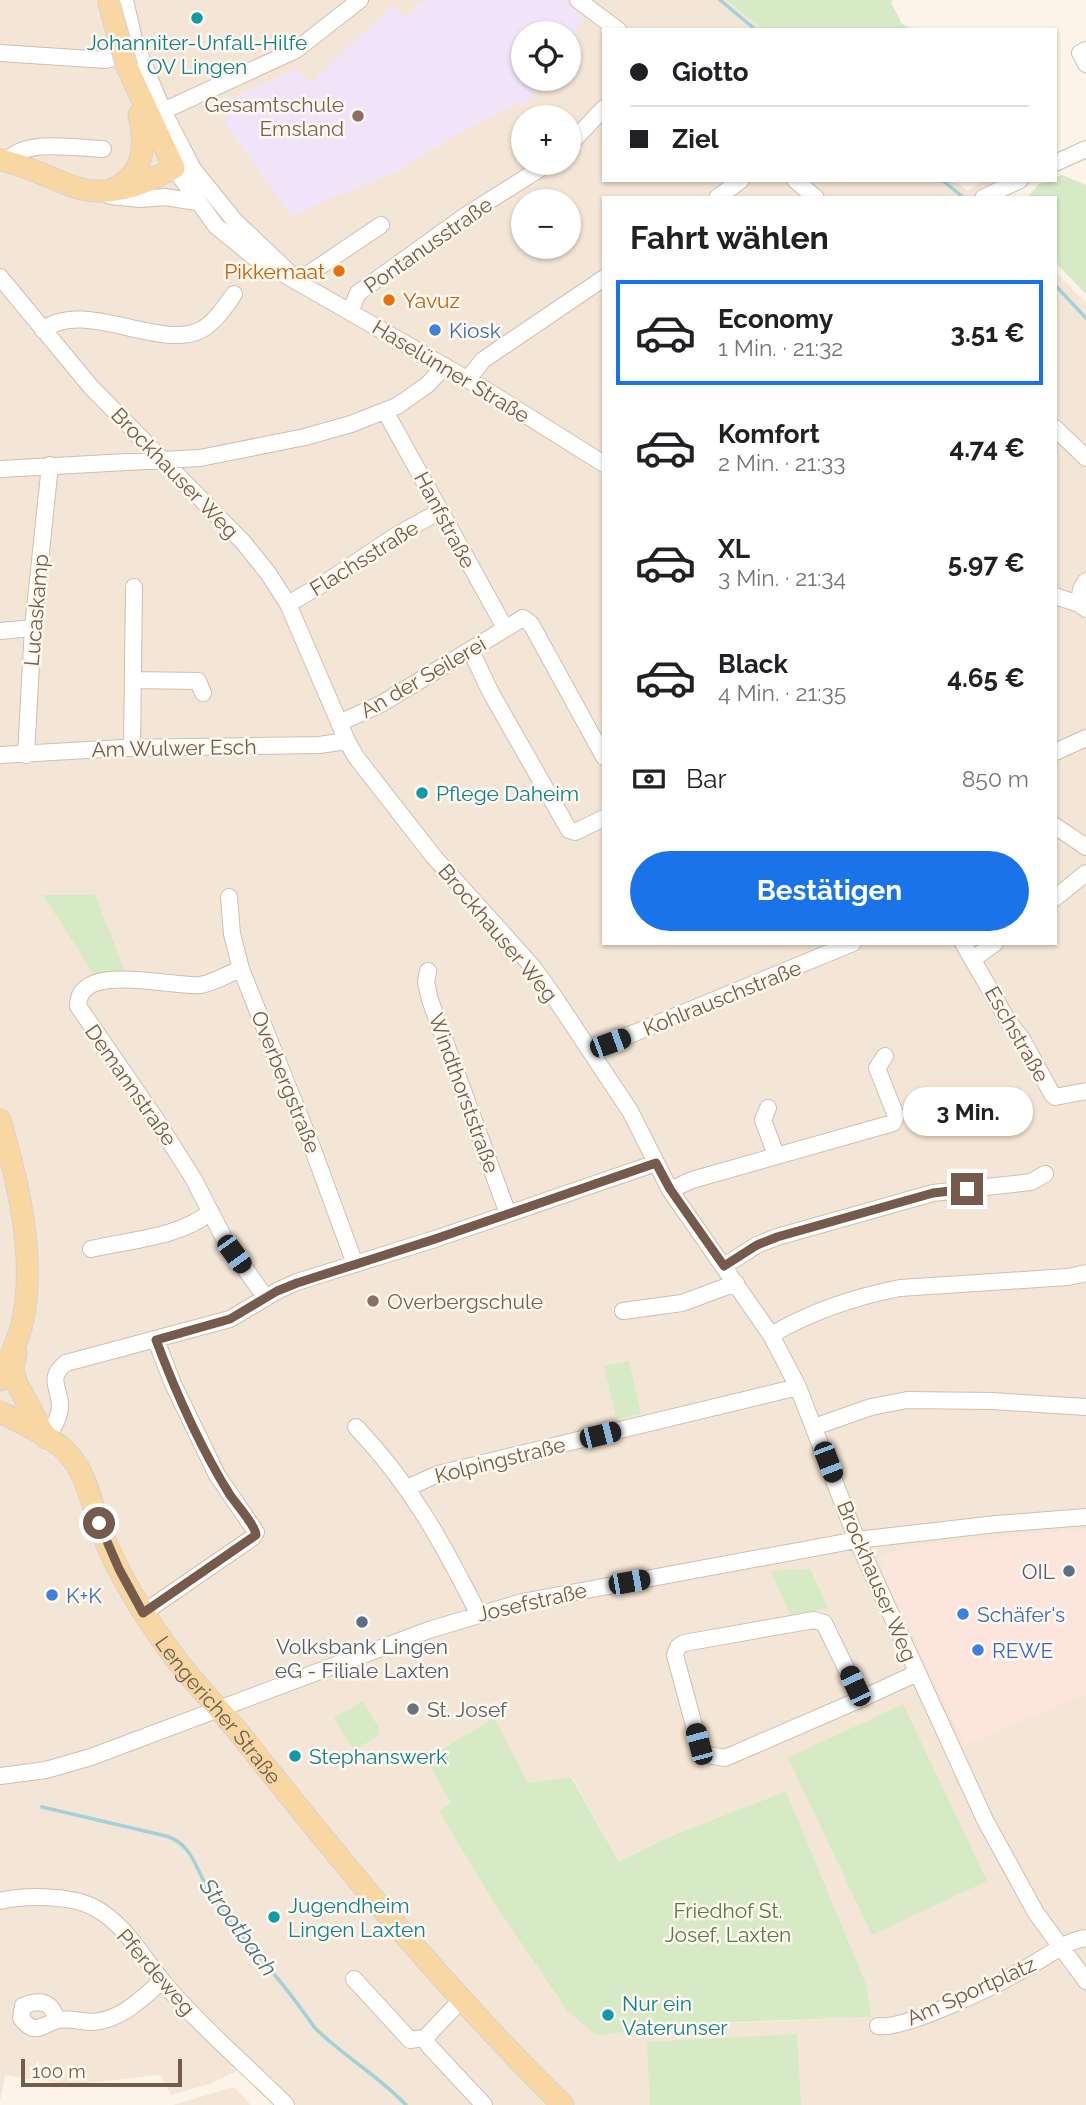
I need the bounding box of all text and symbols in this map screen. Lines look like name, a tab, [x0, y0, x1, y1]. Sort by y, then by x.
marker: Johanniter-Unfall-Hilfe OV Lingen	[189, 10, 205, 26]
map controls	[511, 21, 581, 259]
button: locate	[511, 21, 581, 91]
place label: Johanniter-Unfall-Hilfe OV Lingen	[87, 30, 307, 79]
text: Giotto	[672, 57, 749, 87]
place label: Gesamtschule Emsland	[204, 92, 344, 141]
button: +	[511, 105, 581, 175]
marker: Gesamtschule Emsland	[350, 108, 366, 124]
text: Ziel	[672, 124, 719, 154]
button: −	[511, 189, 581, 259]
street label: Pontanusstraße	[359, 192, 497, 298]
text: Fahrt wählen	[630, 219, 829, 256]
place label: Pikkemaat	[224, 259, 325, 284]
marker: Pikkemaat	[331, 263, 347, 279]
place label: Yavuz	[403, 288, 460, 313]
marker: Yavuz	[381, 292, 397, 308]
icon: car	[634, 301, 697, 364]
text: Economy	[718, 304, 833, 334]
street label: Haselünner Straße	[368, 314, 534, 428]
place label: Kiosk	[449, 318, 501, 343]
text: 3.51 €	[950, 318, 1025, 348]
marker: Kiosk	[427, 322, 443, 338]
text: 1 Min. · 21:32	[718, 334, 843, 361]
street label: Brockhauser Weg	[106, 402, 244, 544]
icon: car	[634, 416, 697, 479]
text: Komfort	[718, 419, 820, 449]
text: 4.74 €	[949, 433, 1025, 463]
text: 2 Min. · 21:33	[718, 449, 846, 476]
street label: Hanfstraße	[409, 467, 481, 573]
street label: Flachsstraße	[305, 515, 423, 601]
icon: car	[634, 531, 697, 594]
text: XL	[718, 534, 750, 564]
text: 5.97 €	[948, 548, 1025, 578]
street label: Lucaskamp	[19, 553, 53, 667]
text: 3 Min. · 21:34	[718, 564, 846, 591]
street label: An der Seilerei	[356, 631, 490, 723]
icon: car	[634, 646, 697, 709]
text: Black	[718, 649, 788, 679]
text: 4.65 €	[947, 663, 1025, 693]
text: 4 Min. · 21:35	[718, 679, 846, 706]
street label: Am Wulwer Esch	[91, 734, 257, 762]
icon: cash	[630, 760, 668, 798]
text: Bar	[686, 764, 727, 794]
text: 850 m	[962, 765, 1029, 792]
place label: Pflege Daheim	[436, 781, 579, 806]
marker: Pflege Daheim	[414, 785, 430, 801]
button: Bestätigen	[630, 851, 1029, 931]
street label: Brockhauser Weg	[433, 859, 563, 1007]
street label: Kohlrauschstraße	[639, 955, 805, 1041]
street label: Eschstraße	[980, 982, 1054, 1086]
street label: Overbergstraße	[246, 1007, 326, 1157]
street label: Windthorststraße	[424, 1010, 504, 1176]
street label: Demannstraße	[80, 1019, 182, 1151]
car	[587, 1026, 634, 1060]
callout: 3 Min.	[902, 1088, 1032, 1136]
text: 3 Min.	[936, 1098, 1000, 1125]
route end	[951, 1173, 983, 1205]
car	[214, 1231, 255, 1277]
place label: Overbergschule	[387, 1289, 543, 1314]
marker: Overbergschule	[365, 1293, 381, 1309]
car	[578, 1420, 623, 1450]
street label: Kolpingstraße	[432, 1432, 568, 1488]
car	[811, 1439, 846, 1485]
street label: Brockhauser Weg	[832, 1497, 922, 1665]
route start	[83, 1507, 115, 1539]
place label: OIL	[1022, 1559, 1055, 1584]
marker: OIL	[1061, 1563, 1077, 1579]
car	[607, 1568, 652, 1596]
street label: Josefstraße	[475, 1577, 589, 1627]
place label: K+K	[66, 1583, 102, 1608]
marker: K+K	[44, 1587, 60, 1603]
place label: Schäfer's	[977, 1602, 1065, 1627]
marker: Schäfer's	[955, 1606, 971, 1622]
marker: Volksbank Lingen eG - Filiale Laxten	[354, 1614, 370, 1630]
street label: Lengericher Straße	[150, 1631, 287, 1789]
place label: Volksbank Lingen eG - Filiale Laxten	[275, 1634, 449, 1683]
place label: REWE	[992, 1638, 1053, 1663]
marker: REWE	[970, 1642, 986, 1658]
car	[837, 1663, 874, 1709]
place label: St. Josef	[427, 1697, 508, 1722]
marker: St. Josef	[405, 1701, 421, 1717]
car	[684, 1721, 715, 1767]
place label: Stephanswerk	[309, 1744, 447, 1769]
marker: Stephanswerk	[287, 1748, 303, 1764]
water label: Strootbach	[194, 1872, 283, 1981]
place label: Jugendheim Lingen Laxten	[288, 1893, 426, 1942]
park label: Friedhof St. Josef, Laxten	[665, 1898, 791, 1947]
marker: Jugendheim Lingen Laxten	[266, 1909, 282, 1925]
street label: Pferdeweg	[112, 1924, 200, 2020]
street label: Am Sportplatz	[902, 1951, 1040, 2031]
place label: Nur ein Vaterunser	[622, 1991, 728, 2040]
marker: Nur ein Vaterunser	[600, 2007, 616, 2023]
scale bar	[21, 2056, 182, 2088]
text: 100 m	[32, 2060, 86, 2082]

